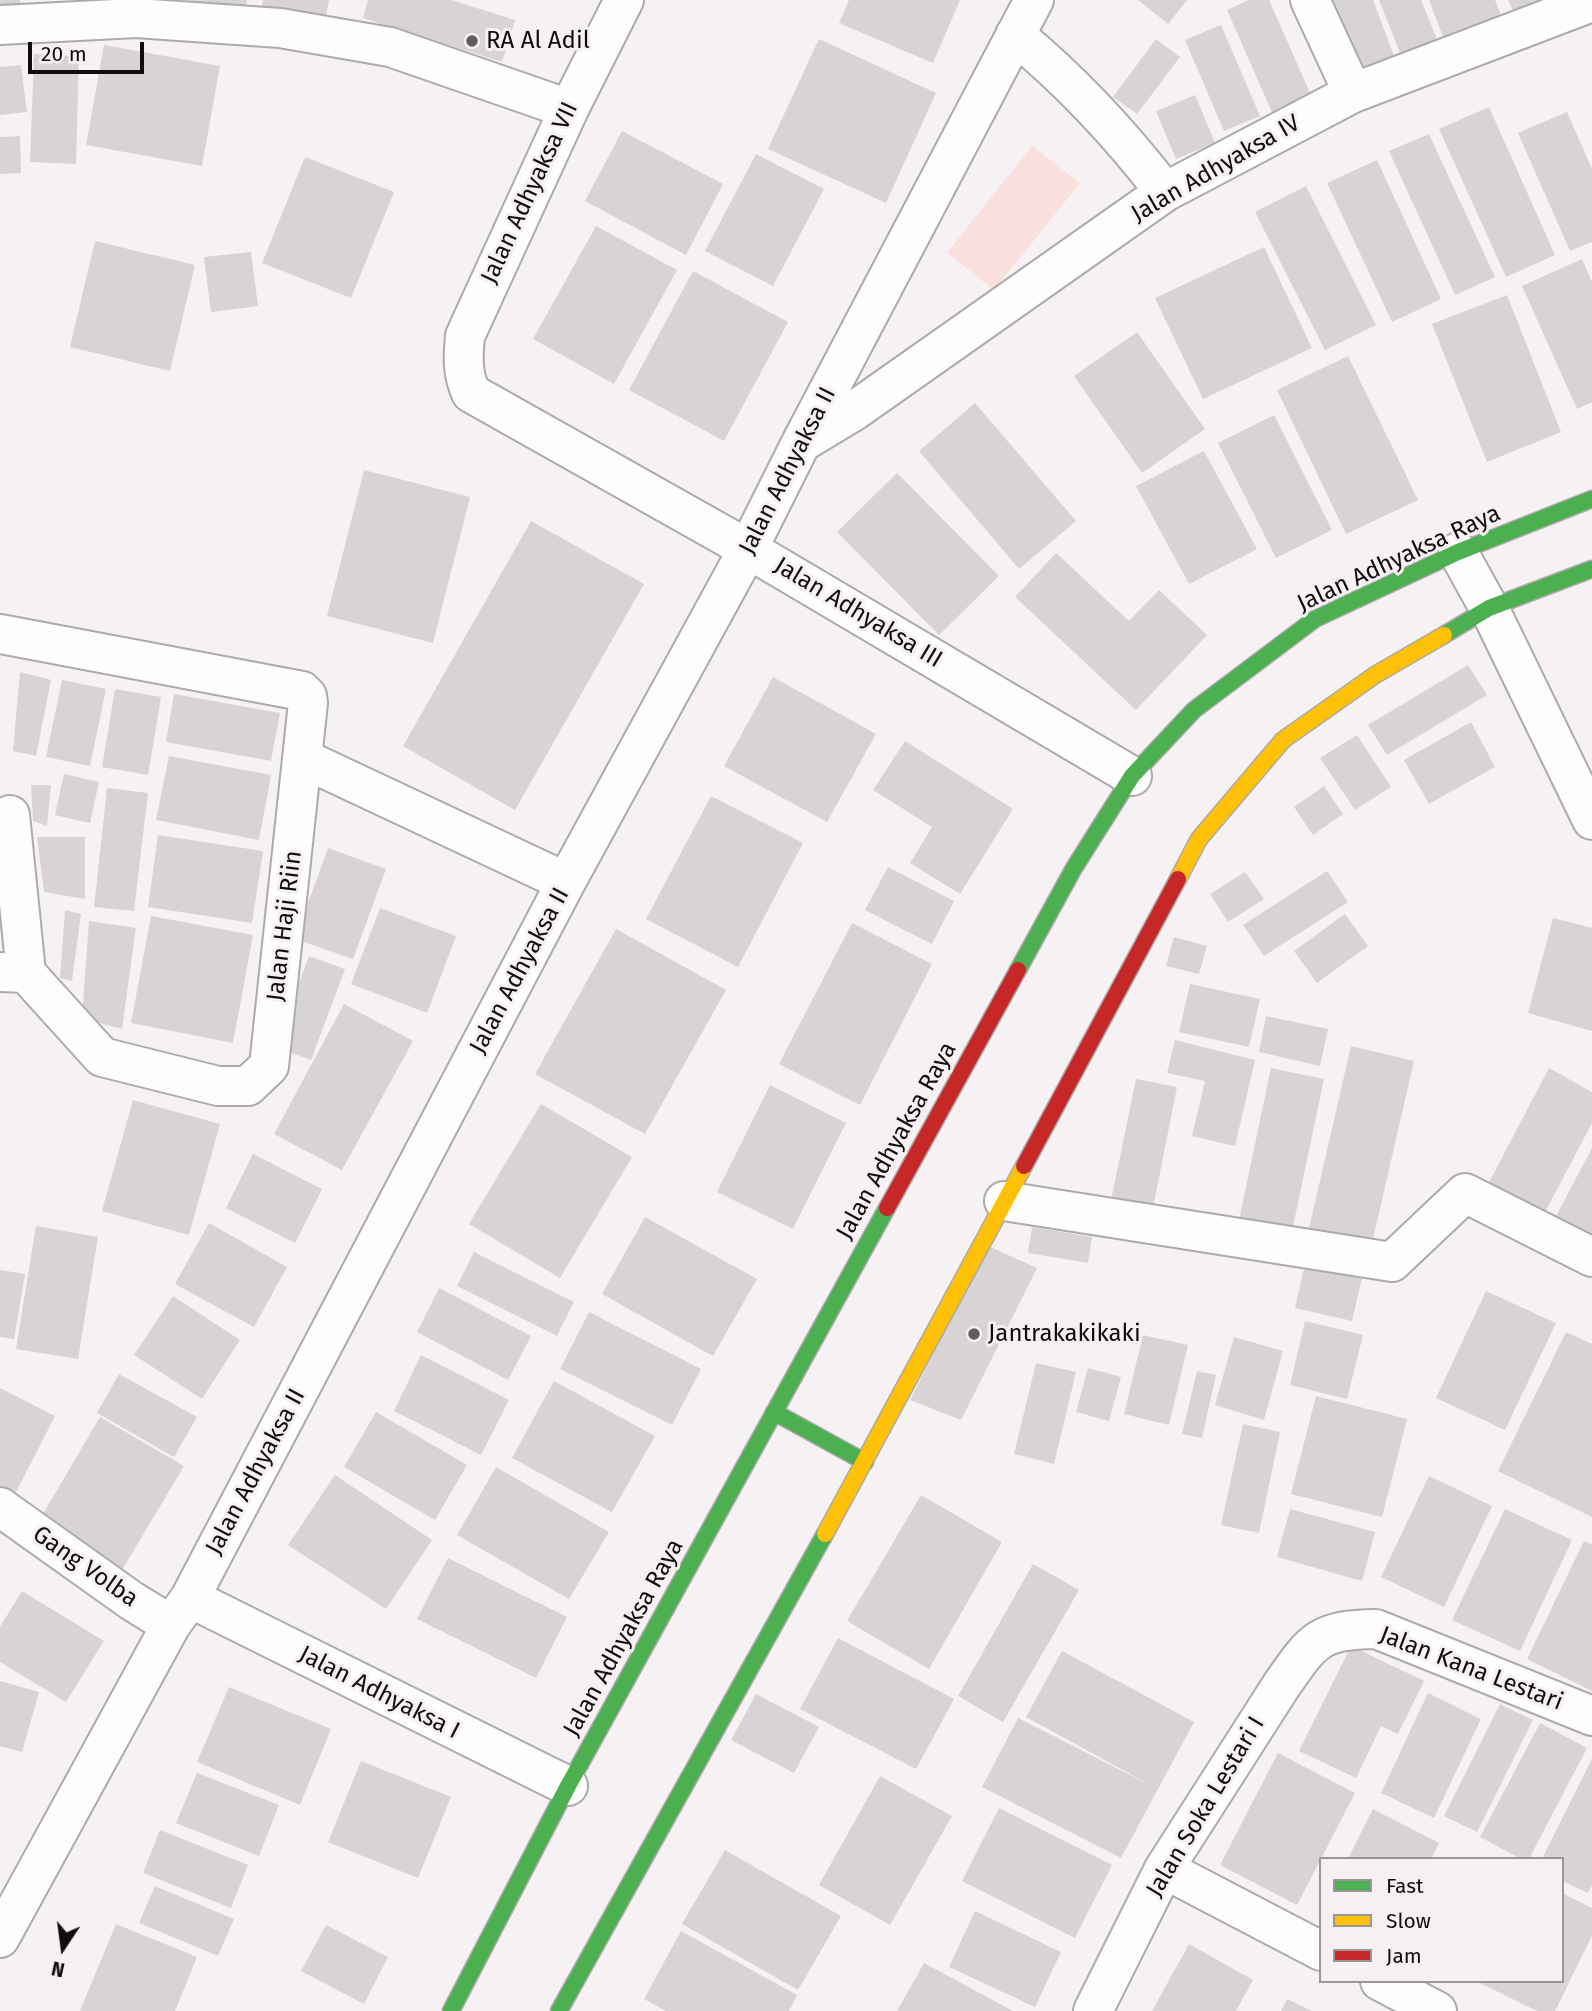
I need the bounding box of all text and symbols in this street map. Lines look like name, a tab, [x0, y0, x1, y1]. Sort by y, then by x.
place label: RA Al Adil	[486, 27, 590, 55]
scale bar	[32, 28, 147, 72]
marker: RA Al Adil	[464, 33, 480, 49]
text: 20 m	[41, 41, 87, 67]
street label: Jalan Adhyaksa VII	[475, 98, 585, 288]
street label: Jalan Adhyaksa IV	[1127, 109, 1305, 229]
street label: Jalan Adhyaksa II	[733, 383, 843, 559]
street label: Jalan Adhyaksa Raya	[1293, 499, 1505, 619]
street label: Jalan Adhyaksa III	[769, 552, 947, 674]
street label: Jalan Haji Riin	[261, 849, 309, 1003]
street label: Jalan Adhyaksa II	[464, 883, 576, 1059]
street label: Jalan Adhyaksa Raya	[831, 1037, 963, 1245]
place label: Jantrakakikaki	[988, 1320, 1141, 1348]
marker: Jantrakakikaki	[966, 1326, 982, 1342]
street label: Jalan Adhyaksa II	[200, 1384, 312, 1560]
street label: Gang Volba	[27, 1520, 143, 1614]
street label: Jalan Adhyaksa Raya	[558, 1534, 690, 1742]
street label: Jalan Kana Lestari	[1375, 1621, 1567, 1717]
street label: Jalan Adhyaksa I	[294, 1640, 464, 1746]
street label: Jalan Soka Lestari I	[1141, 1711, 1271, 1903]
legend	[1319, 1857, 1564, 1983]
text: Fast	[1386, 1873, 1424, 1899]
text: Slow	[1386, 1908, 1431, 1934]
north arrow	[28, 1913, 98, 1983]
text: Jam	[1386, 1943, 1422, 1969]
text: N	[49, 1956, 67, 1982]

